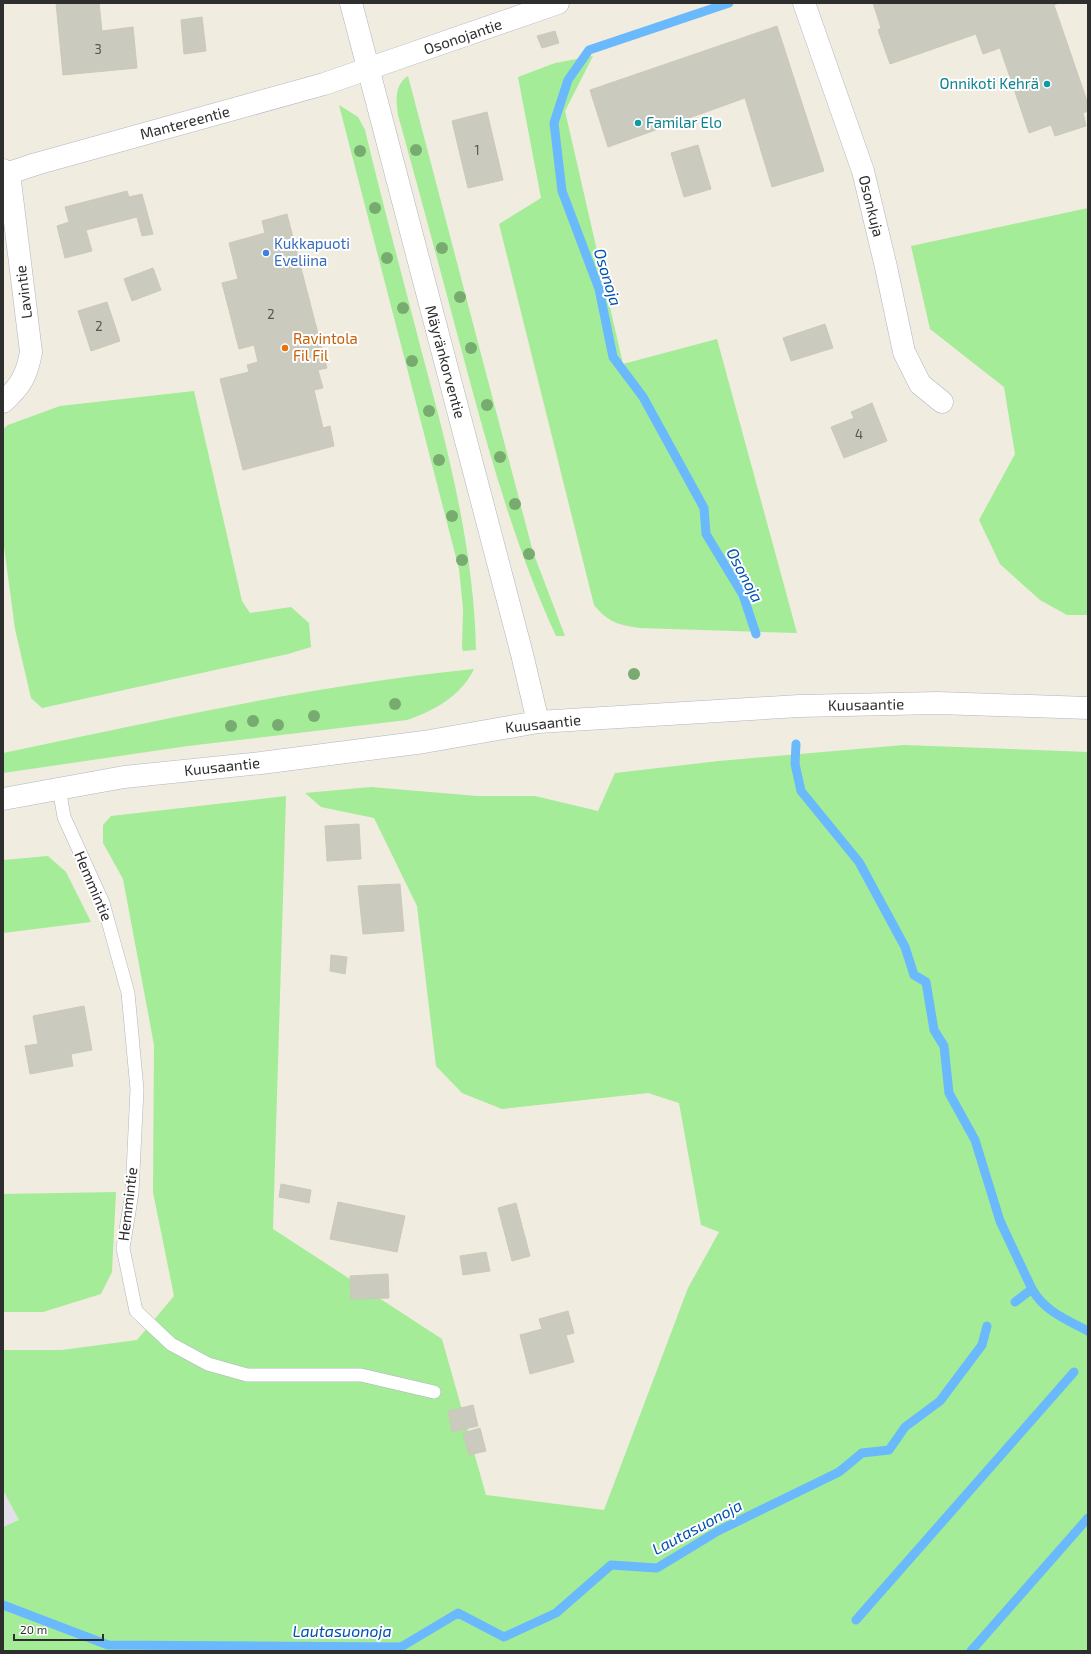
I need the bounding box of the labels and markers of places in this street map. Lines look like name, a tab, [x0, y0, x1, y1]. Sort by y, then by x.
place label: Onnikoti Kehrä	[939, 74, 1039, 92]
marker: Onnikoti Kehrä	[1042, 79, 1052, 89]
place label: Familar Elo	[646, 113, 722, 131]
marker: Familar Elo	[633, 118, 643, 128]
place label: Kukkapuoti Eveliina	[274, 234, 350, 269]
marker: Kukkapuoti Eveliina	[261, 248, 271, 258]
place label: Ravintola Fil Fil	[293, 329, 358, 364]
marker: Ravintola Fil Fil	[280, 343, 290, 353]

